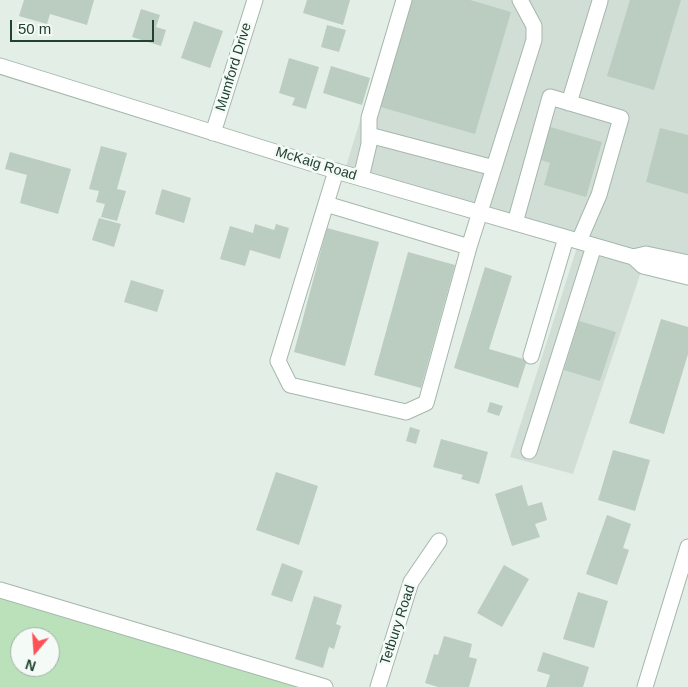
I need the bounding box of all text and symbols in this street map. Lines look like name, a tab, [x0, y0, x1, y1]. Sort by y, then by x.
scale bar	[12, 10, 156, 42]
text: 50 m	[18, 20, 51, 37]
street label: Mumford Drive	[213, 21, 255, 113]
street label: McKaig Road	[273, 144, 359, 184]
street label: Tetbury Road	[377, 583, 419, 667]
north arrow	[10, 627, 60, 677]
text: N	[23, 656, 38, 674]

